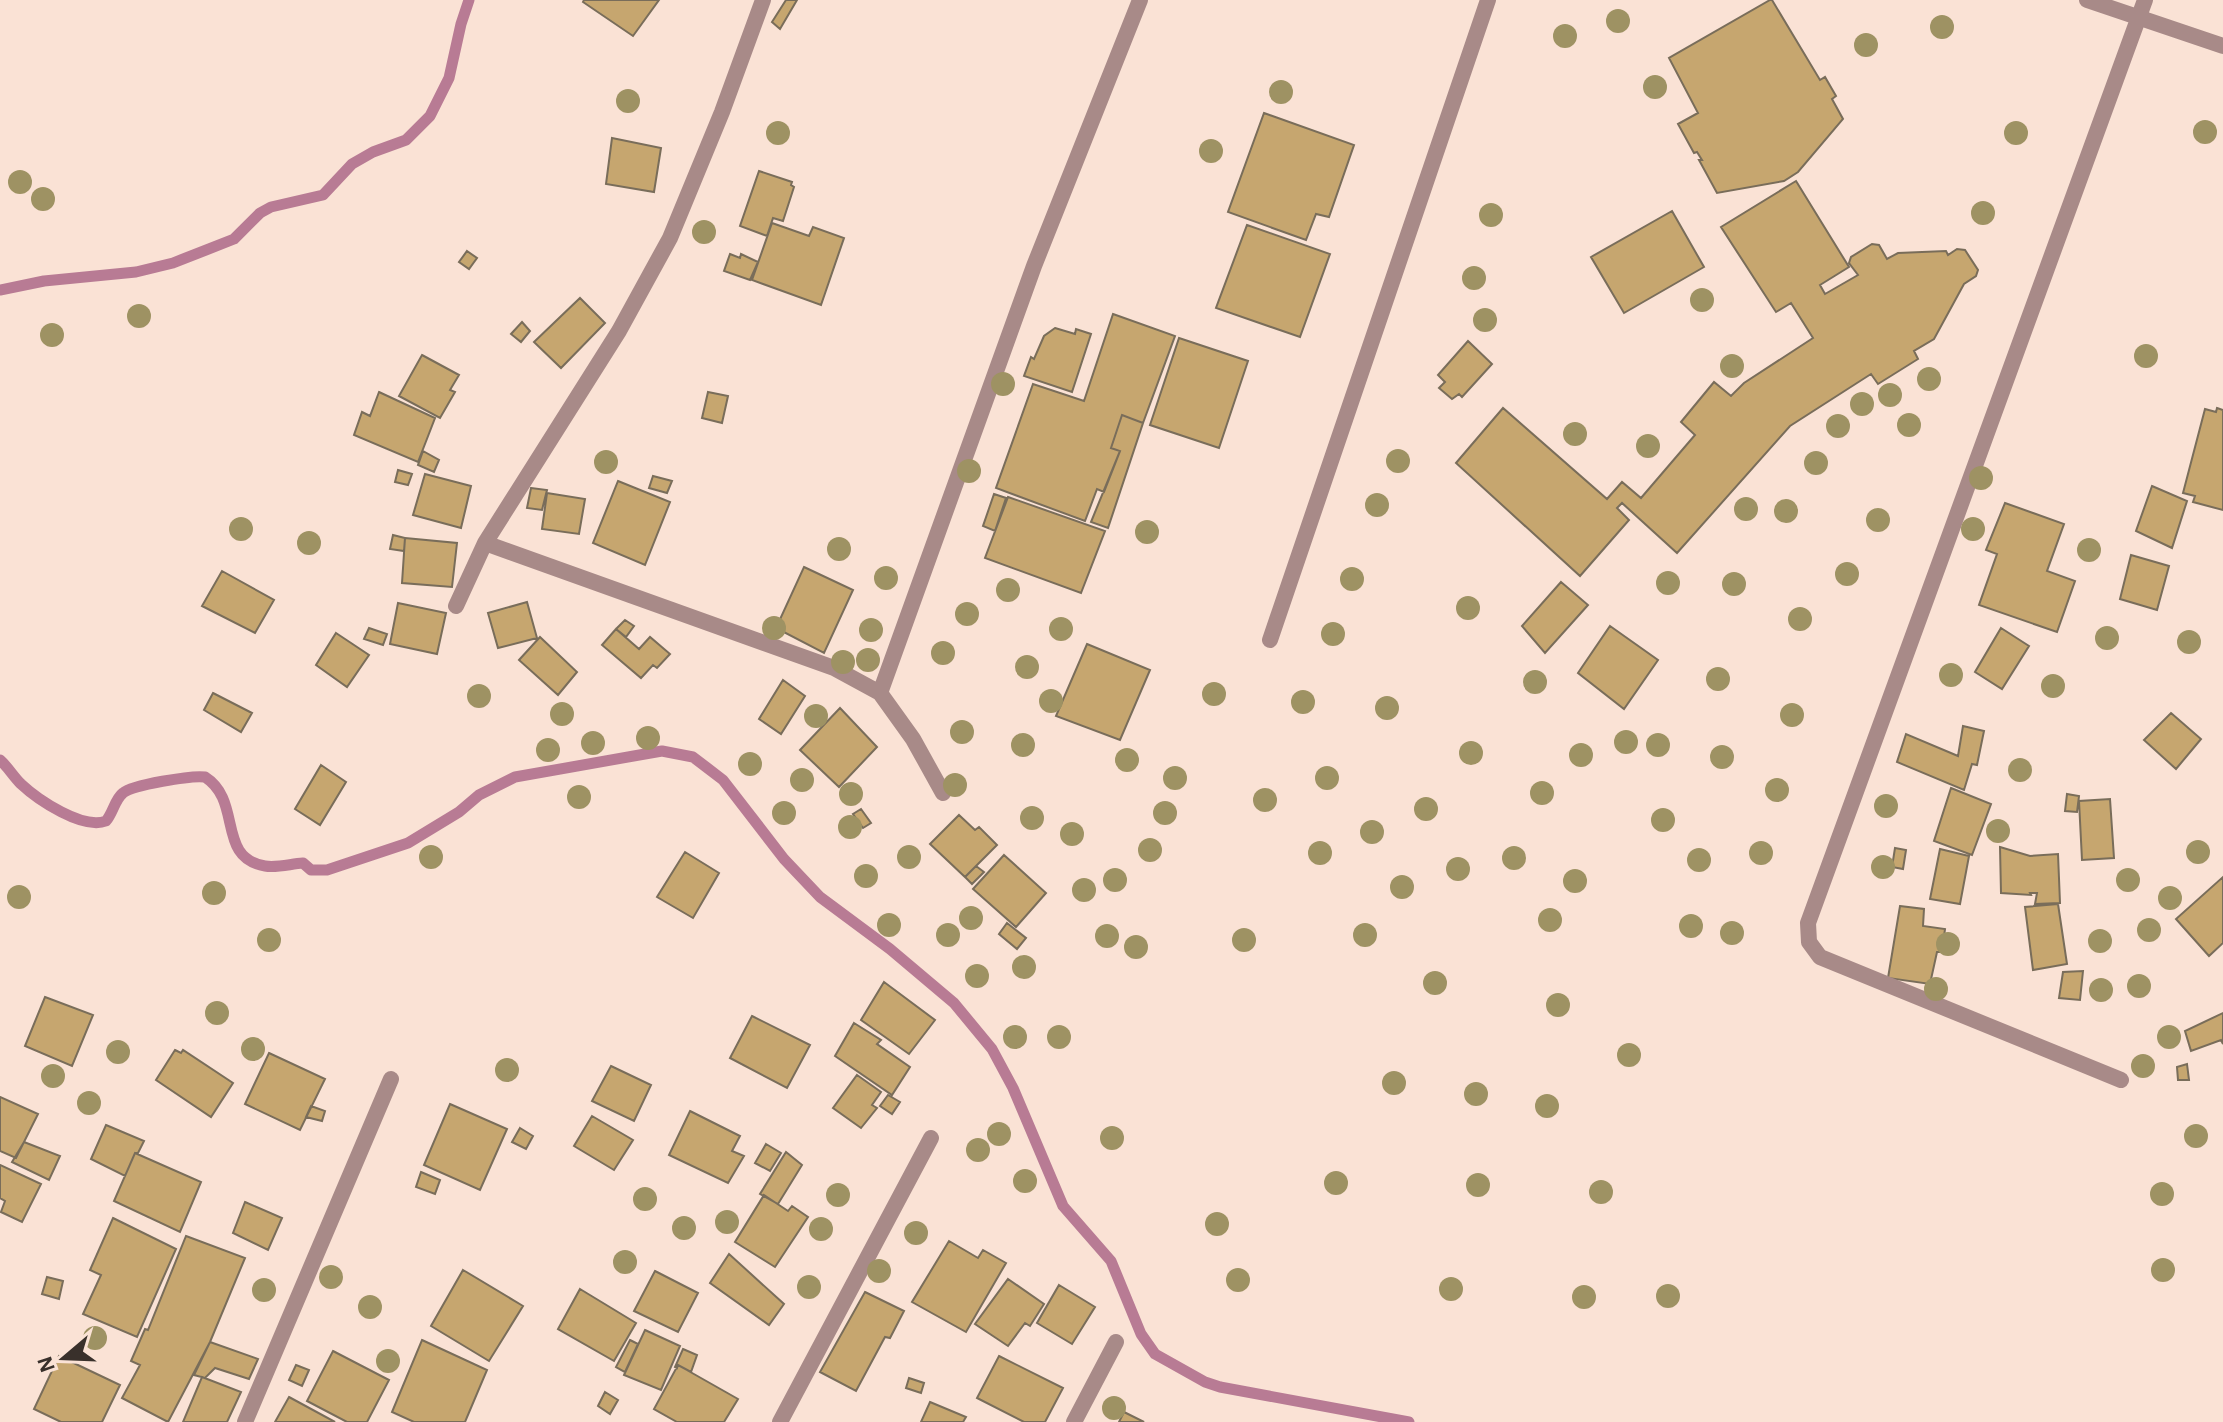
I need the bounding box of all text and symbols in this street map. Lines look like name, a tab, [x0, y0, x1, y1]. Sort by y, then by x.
north arrow	[24, 1318, 104, 1398]
text: N	[33, 1353, 59, 1375]

